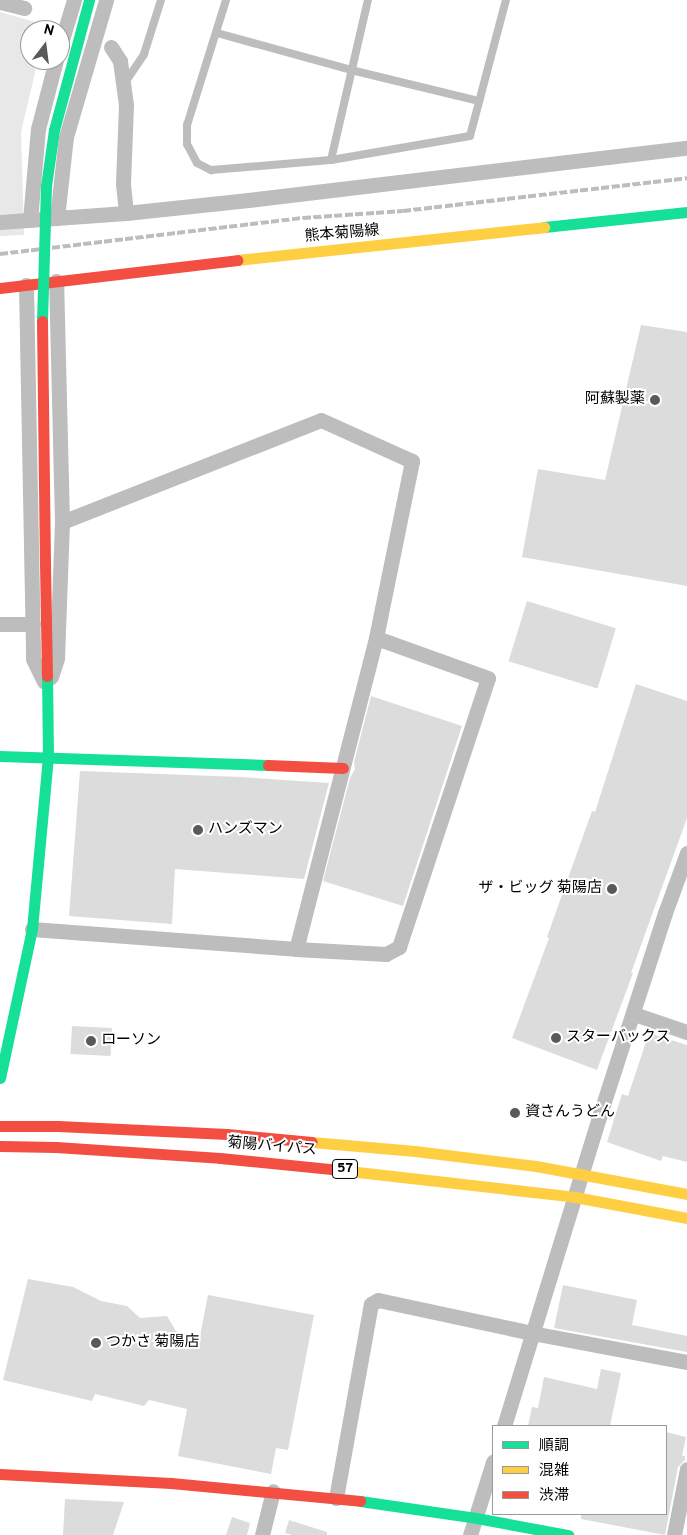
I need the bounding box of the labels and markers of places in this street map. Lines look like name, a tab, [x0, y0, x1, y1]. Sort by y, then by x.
place label: 阿蘇製薬	[585, 391, 645, 409]
marker: 阿蘇製薬	[649, 394, 661, 406]
place label: ハンズマン	[208, 821, 283, 839]
marker: ハンズマン	[192, 824, 204, 836]
place label: ザ・ビッグ 菊陽店	[478, 880, 602, 898]
marker: ザ・ビッグ 菊陽店	[606, 883, 618, 895]
place label: スターバックス	[566, 1029, 671, 1047]
place label: ローソン	[101, 1032, 161, 1050]
marker: スターバックス	[550, 1032, 562, 1044]
marker: ローソン	[85, 1035, 97, 1047]
place label: 資さんうどん	[525, 1104, 615, 1122]
marker: 資さんうどん	[509, 1107, 521, 1119]
place label: つかさ 菊陽店	[106, 1334, 200, 1352]
marker: つかさ 菊陽店	[90, 1337, 102, 1349]

